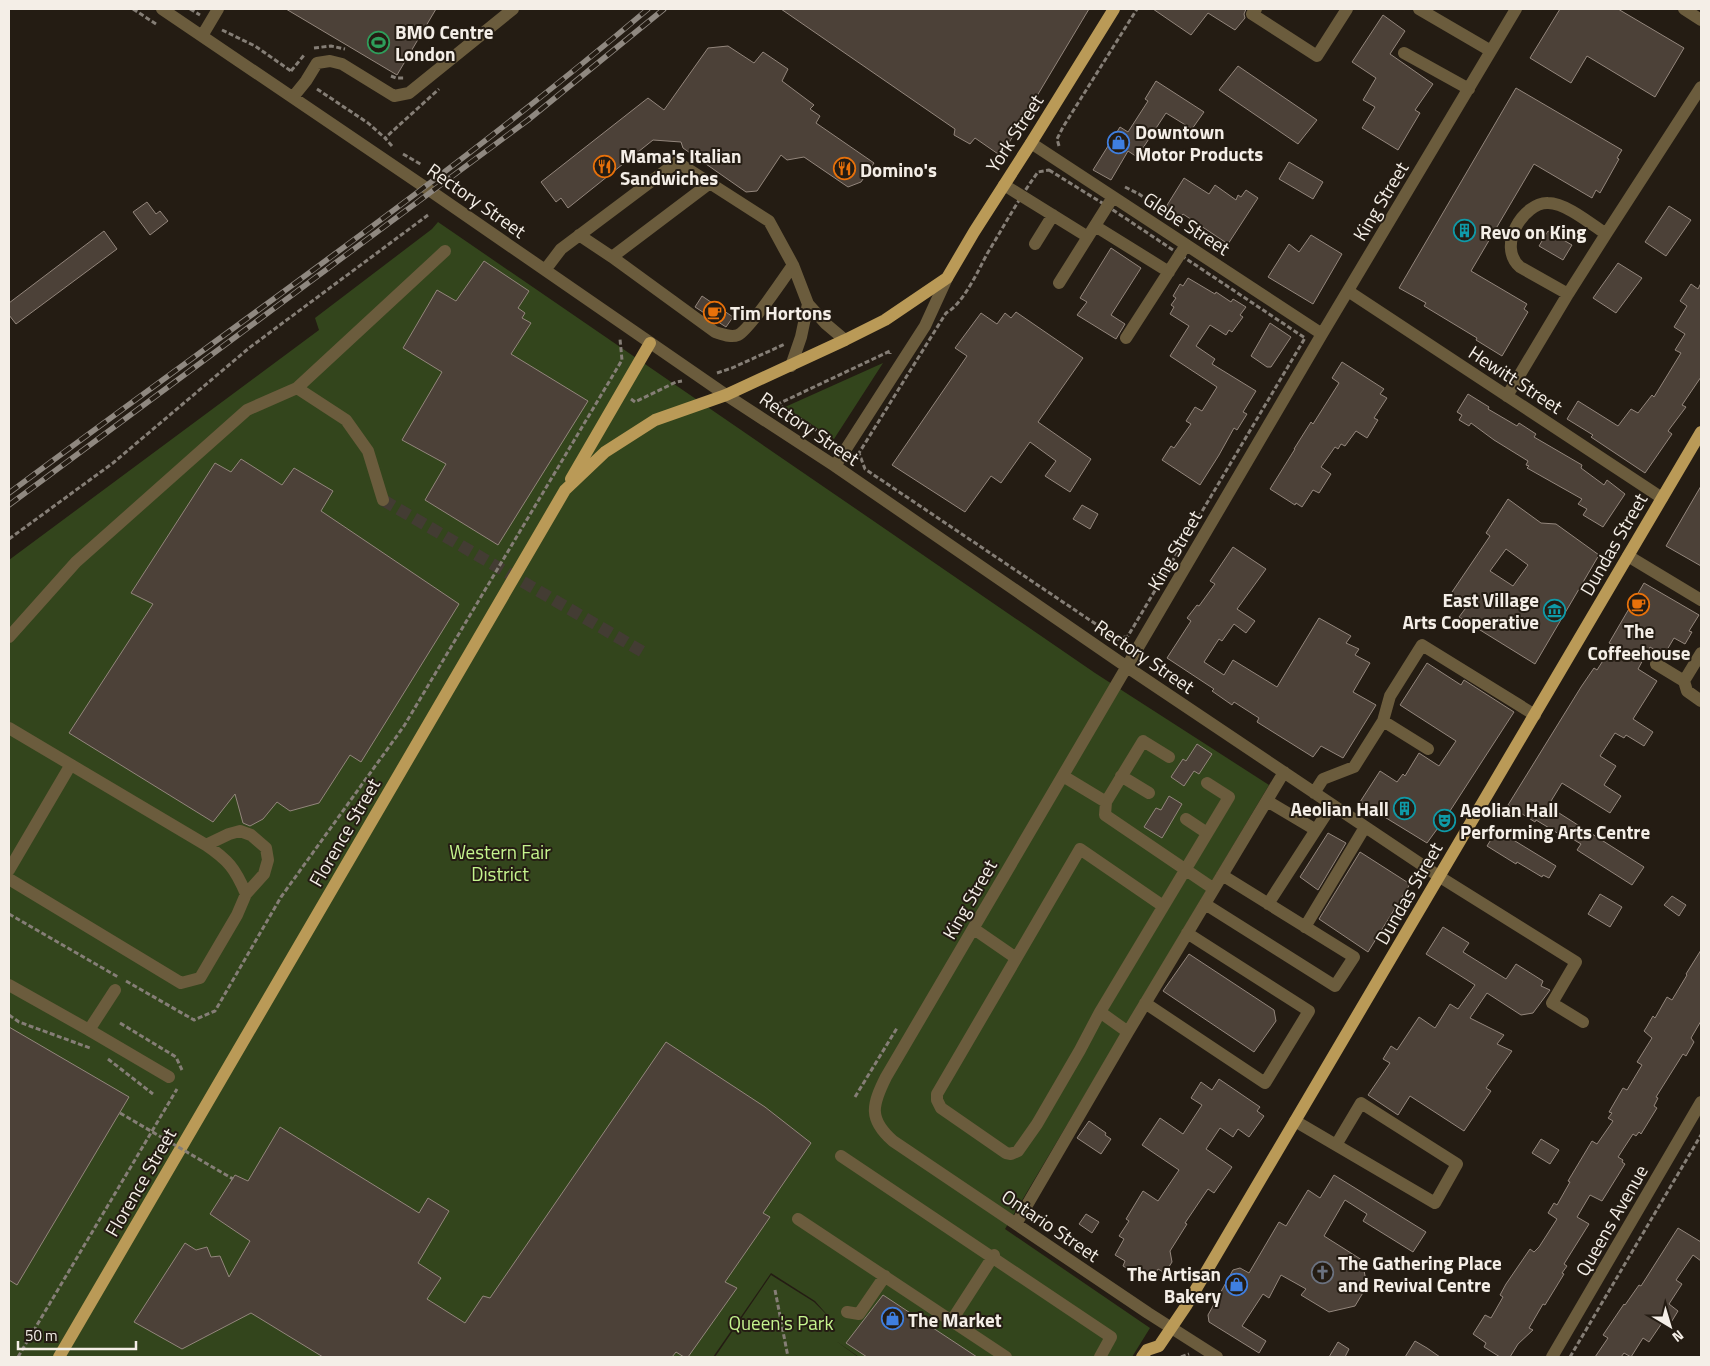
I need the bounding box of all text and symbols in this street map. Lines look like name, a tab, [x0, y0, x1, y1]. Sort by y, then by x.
place label: BMO Centre London	[395, 17, 494, 68]
sports icon: BMO Centre London	[367, 30, 391, 54]
street label: York Street	[978, 88, 1050, 178]
place label: Downtown Motor Products	[1135, 117, 1263, 168]
shop icon: Downtown Motor Products	[1107, 130, 1131, 154]
place label: Mama's Italian Sandwiches	[620, 141, 742, 192]
restaurant icon: Mama's Italian Sandwiches	[592, 154, 616, 178]
street label: Rectory Street	[422, 155, 533, 245]
place label: Domino's	[860, 155, 937, 184]
street label: King Street	[1345, 155, 1415, 246]
restaurant icon: Domino's	[832, 157, 856, 181]
street label: Glebe Street	[1138, 184, 1236, 262]
place label: Revo on King	[1480, 217, 1586, 246]
building icon: Revo on King	[1452, 219, 1476, 243]
place label: Tim Hortons	[730, 298, 831, 327]
cafe icon: Tim Hortons	[702, 300, 726, 324]
street label: Hewitt Street	[1463, 338, 1569, 421]
street label: Rectory Street	[754, 384, 866, 472]
street label: Dundas Street	[1572, 487, 1654, 601]
street label: King Street	[1139, 504, 1209, 595]
place label: East Village Arts Cooperative	[1402, 585, 1539, 636]
cafe icon: The Coffeehouse	[1627, 592, 1651, 616]
museum icon: East Village Arts Cooperative	[1543, 598, 1567, 622]
street label: Rectory Street	[1089, 612, 1201, 700]
place label: The Coffeehouse	[1588, 616, 1691, 667]
street label: Florence Street	[301, 772, 387, 892]
place label: Aeolian Hall	[1291, 794, 1389, 823]
place label: Aeolian Hall Performing Arts Centre	[1460, 795, 1650, 846]
building icon: Aeolian Hall	[1393, 796, 1417, 820]
theatre icon: Aeolian Hall Performing Arts Centre	[1432, 808, 1456, 832]
street label: Dundas Street	[1367, 836, 1449, 950]
park label: Western Fair District	[449, 837, 551, 888]
street label: King Street	[934, 853, 1004, 944]
street label: Florence Street	[97, 1122, 183, 1242]
street label: Queens Avenue	[1567, 1159, 1655, 1281]
street label: Ontario Street	[996, 1181, 1106, 1269]
place label: The Gathering Place and Revival Centre	[1338, 1248, 1502, 1299]
place label: The Artisan Bakery	[1127, 1259, 1221, 1310]
church icon: The Gathering Place and Revival Centre	[1310, 1261, 1334, 1285]
shop icon: The Artisan Bakery	[1225, 1272, 1249, 1296]
north arrow	[1645, 1301, 1695, 1351]
place label: The Market	[908, 1305, 1002, 1334]
shop icon: The Market	[880, 1307, 904, 1331]
park label: Queen's Park	[728, 1308, 834, 1337]
scale bar	[18, 1318, 135, 1350]
text: 50 m	[25, 1324, 58, 1347]
text: N	[1668, 1325, 1689, 1348]

